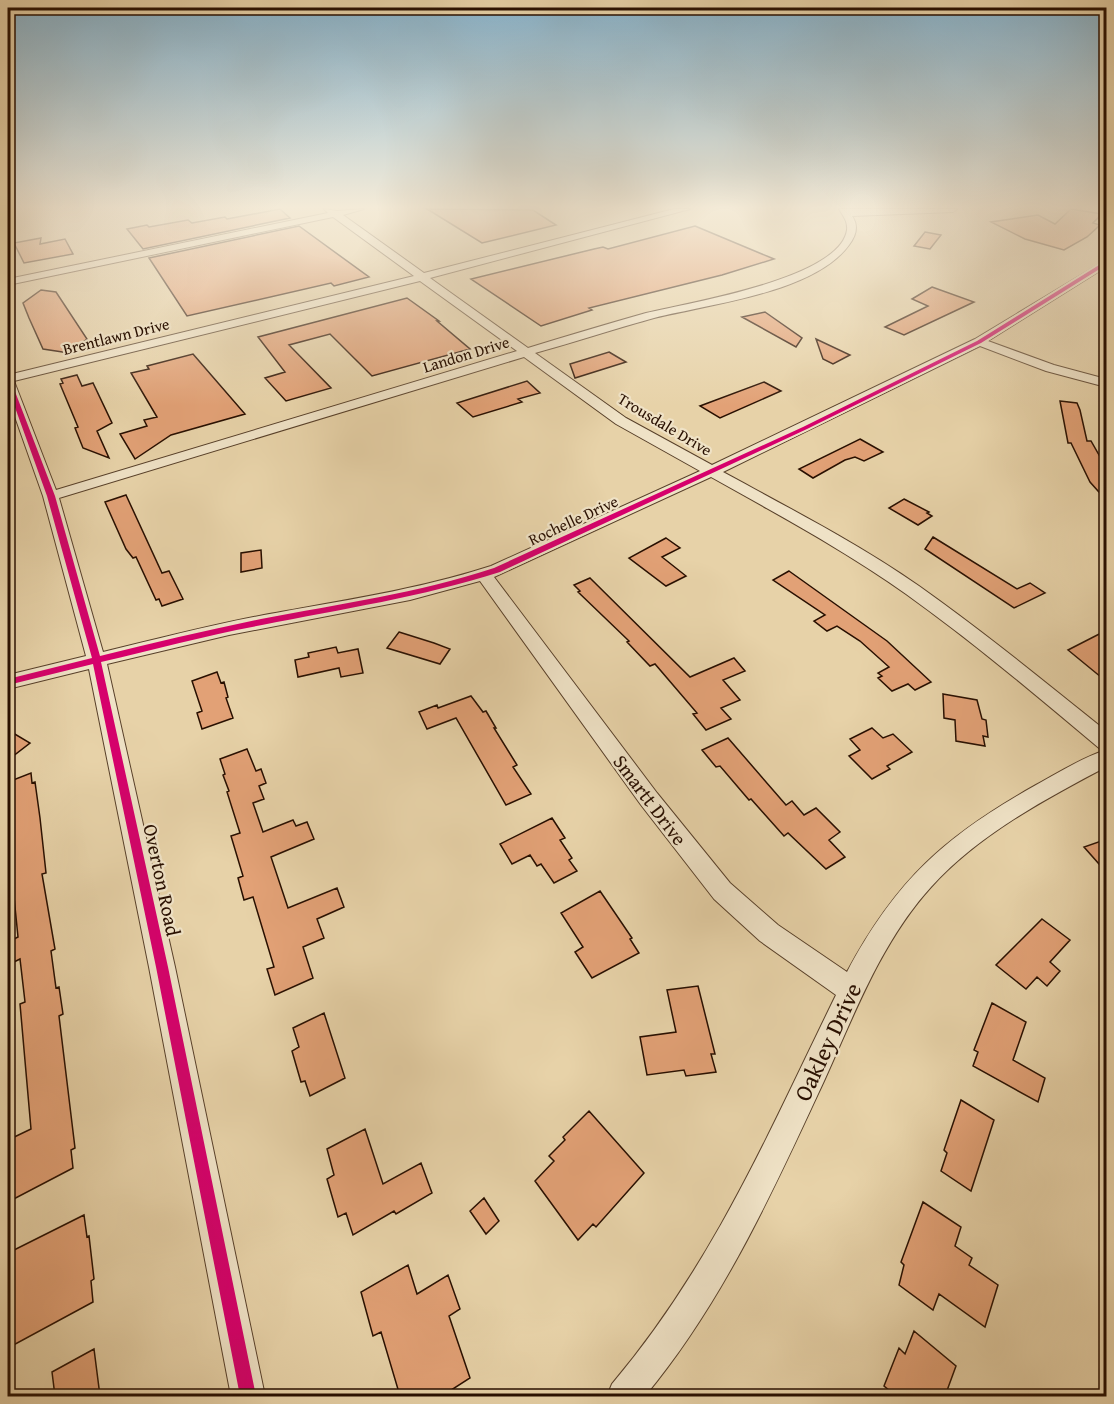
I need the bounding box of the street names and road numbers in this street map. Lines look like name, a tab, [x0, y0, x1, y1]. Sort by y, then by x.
street label: Brentlawn Drive	[60, 311, 172, 361]
street label: Landon Drive	[420, 329, 512, 379]
street label: Trousdale Drive	[613, 386, 717, 462]
street label: Rochelle Drive	[524, 489, 622, 551]
street label: Smartt Drive	[607, 748, 694, 851]
street label: Overton Road	[136, 821, 189, 939]
street label: Oakley Drive	[785, 977, 870, 1107]

